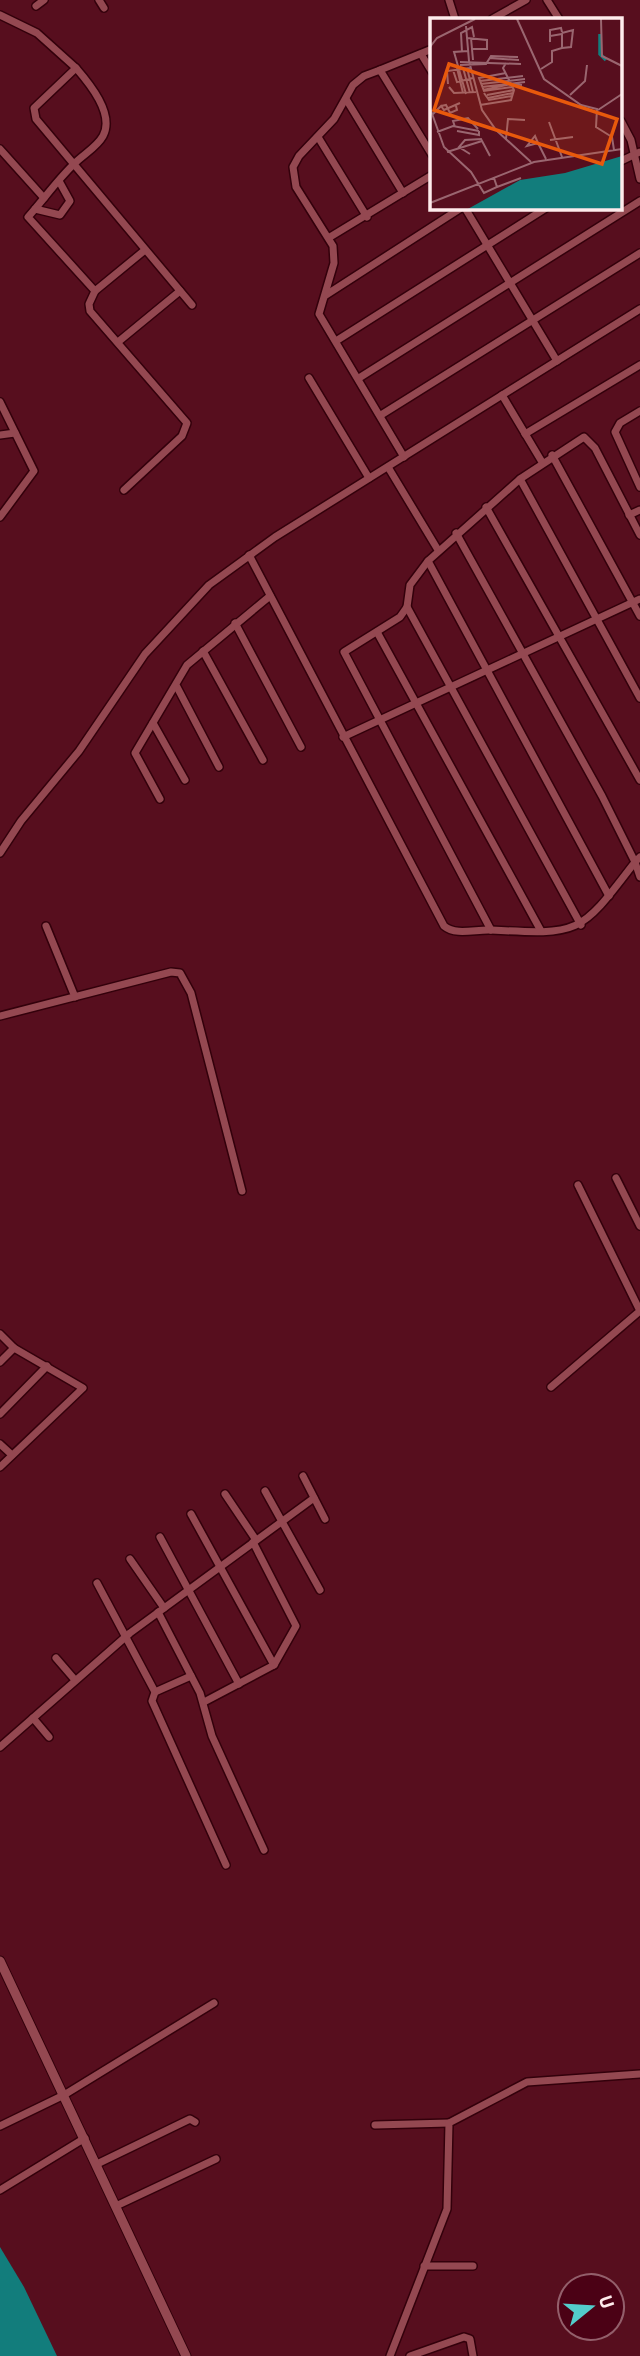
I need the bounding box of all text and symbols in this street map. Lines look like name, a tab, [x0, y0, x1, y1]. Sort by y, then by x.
inset map	[430, 18, 622, 210]
north arrow	[556, 2272, 626, 2342]
text: U	[592, 2291, 623, 2312]

